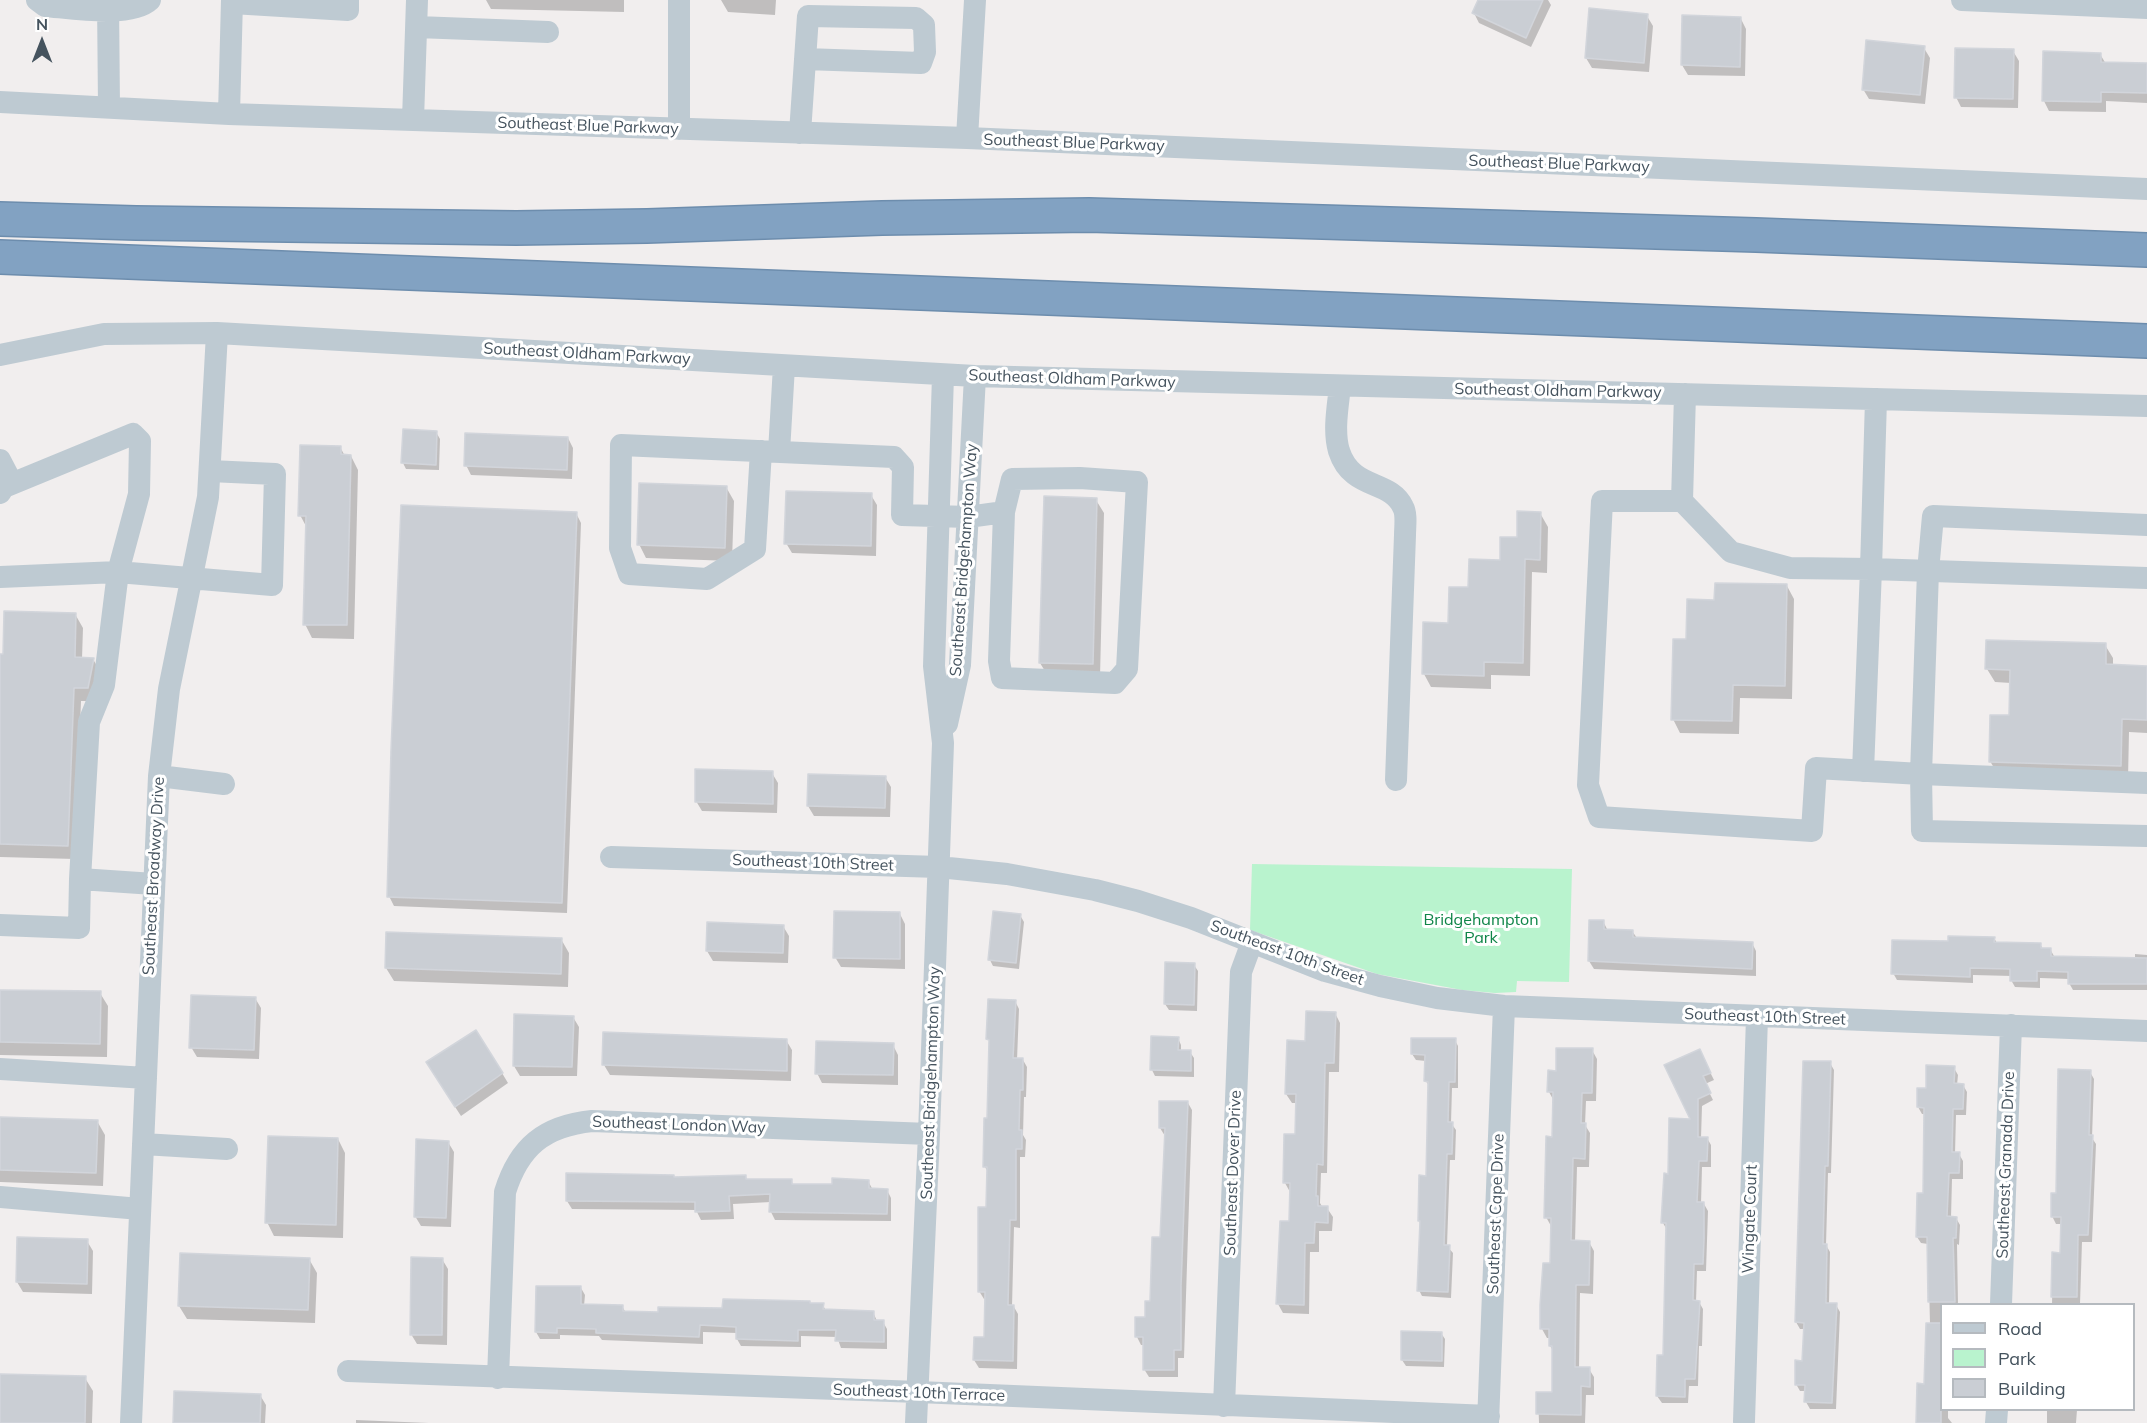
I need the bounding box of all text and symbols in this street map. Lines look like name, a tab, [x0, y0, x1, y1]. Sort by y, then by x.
north arrow	[12, 12, 72, 72]
text: N	[36, 14, 48, 34]
street label: Southeast Blue Parkway	[497, 113, 679, 139]
street label: Southeast Blue Parkway	[983, 130, 1165, 156]
street label: Southeast Blue Parkway	[1468, 151, 1650, 177]
street label: Southeast Oldham Parkway	[483, 339, 691, 369]
street label: Southeast Oldham Parkway	[968, 366, 1176, 392]
street label: Southeast Oldham Parkway	[1454, 380, 1662, 402]
street label: Southeast Bridgehampton Way	[946, 443, 982, 677]
street label: Southeast Broadway Drive	[139, 776, 169, 976]
street label: Southeast 10th Street	[732, 851, 894, 875]
park label: Bridgehampton Park	[1423, 910, 1539, 948]
street label: Southeast 10th Street	[1208, 916, 1366, 990]
street label: Southeast Bridgehampton Way	[917, 966, 945, 1200]
street label: Southeast 10th Street	[1684, 1005, 1846, 1029]
street label: Southeast Granada Drive	[1993, 1071, 2019, 1259]
street label: Southeast Dover Drive	[1221, 1090, 1245, 1256]
street label: Southeast London Way	[592, 1112, 766, 1138]
street label: Southeast Cape Drive	[1484, 1133, 1508, 1295]
street label: Wingate Court	[1739, 1164, 1761, 1274]
legend	[1940, 1303, 2135, 1411]
text: Road	[1998, 1317, 2042, 1340]
text: Park	[1998, 1347, 2036, 1370]
text: Building	[1998, 1377, 2066, 1400]
street label: Southeast 10th Terrace	[833, 1380, 1005, 1406]

